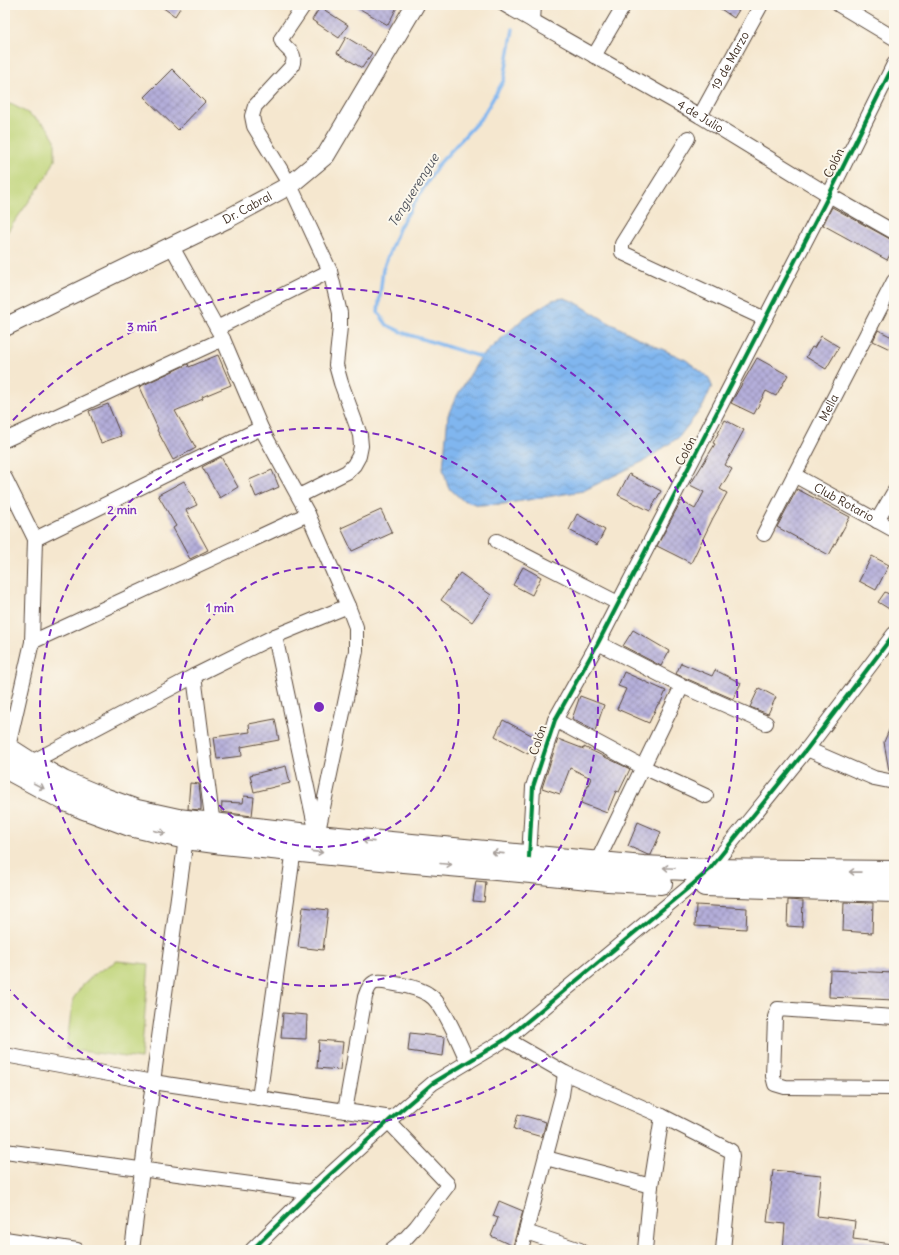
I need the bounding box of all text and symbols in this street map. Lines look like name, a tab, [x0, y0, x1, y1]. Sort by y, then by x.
street label: 19 de Marzo	[708, 28, 752, 92]
street label: 4 de Julio	[675, 97, 727, 136]
street label: Colón	[820, 146, 847, 180]
water label: Tenguerengue	[384, 150, 443, 230]
street label: Dr. Cabral	[220, 188, 274, 227]
text: 3 min	[127, 319, 157, 334]
street label: Mella	[815, 391, 842, 424]
street label: Colón	[672, 434, 699, 468]
street label: Club Rotario	[811, 479, 877, 525]
text: 2 min	[107, 502, 137, 517]
text: 1 min	[206, 600, 234, 615]
centre of rings	[312, 700, 326, 714]
street label: Colón	[526, 723, 549, 757]
one-way arrow	[33, 782, 45, 790]
one-way arrow	[153, 829, 166, 837]
one-way arrow	[362, 837, 375, 845]
one-way arrow	[310, 848, 323, 856]
one-way arrow	[492, 850, 505, 857]
one-way arrow	[439, 861, 452, 868]
one-way arrow	[663, 864, 676, 872]
one-way arrow	[849, 868, 862, 875]

